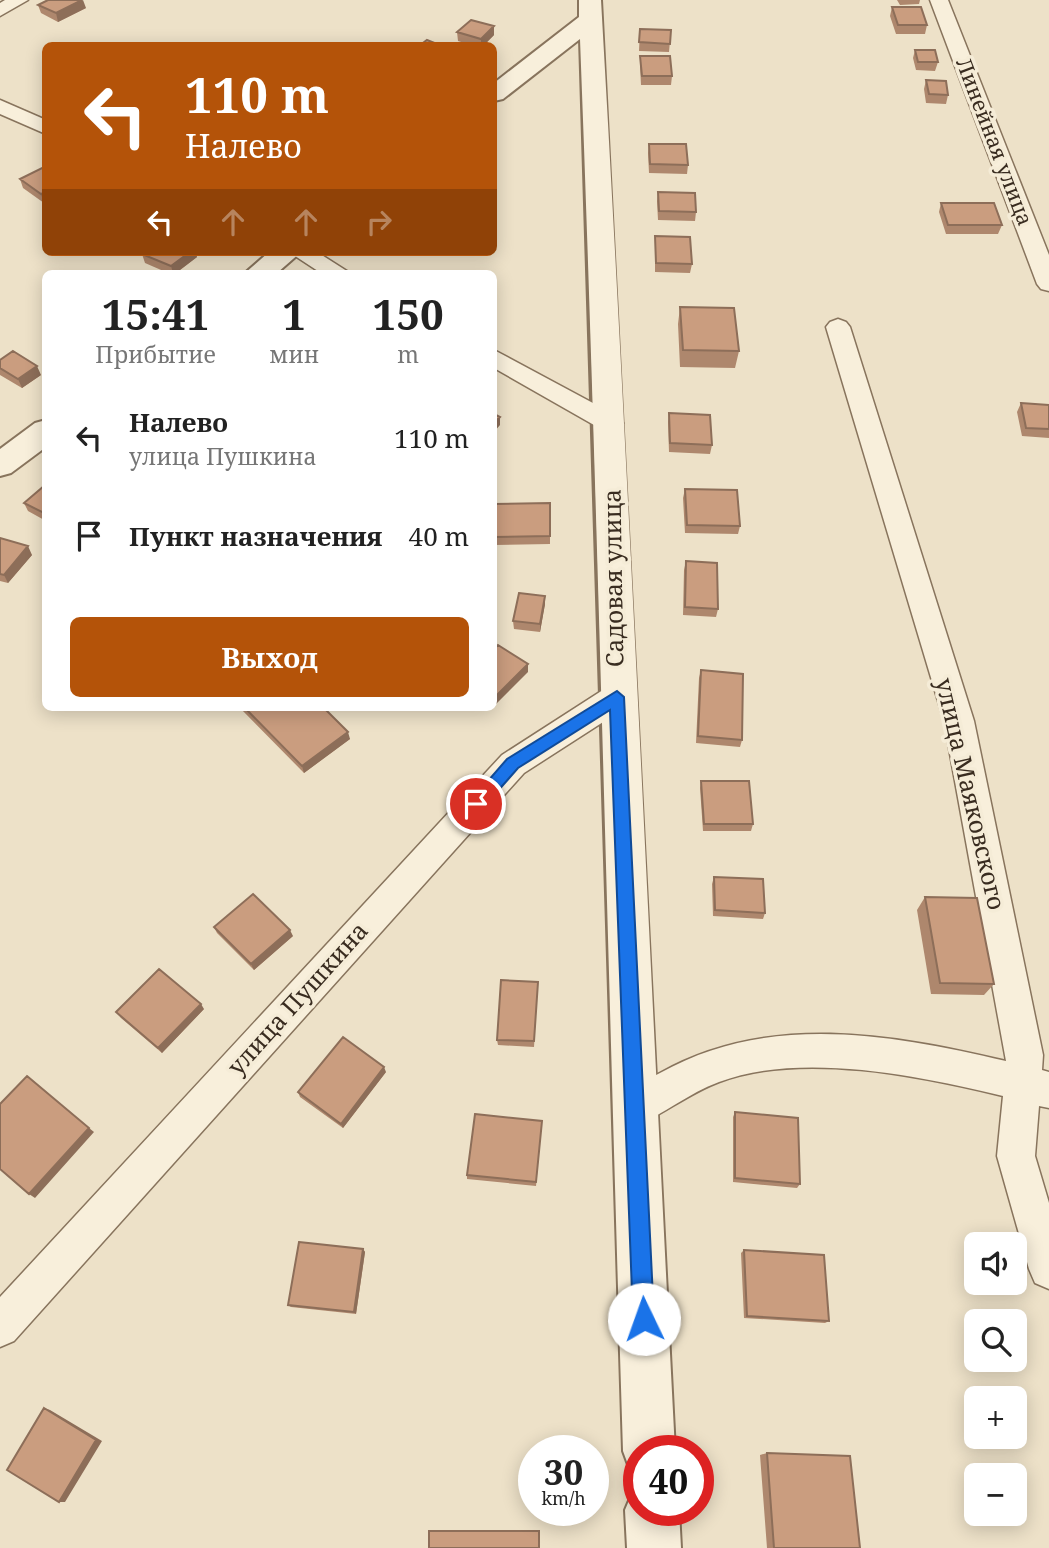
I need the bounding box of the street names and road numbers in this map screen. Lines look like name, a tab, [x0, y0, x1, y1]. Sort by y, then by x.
street label: Линейная улица	[950, 54, 1040, 229]
street label: Садовая улица	[594, 489, 631, 667]
street label: улица Маяковского	[929, 674, 1014, 913]
street label: улица Пушкина	[219, 914, 375, 1082]

